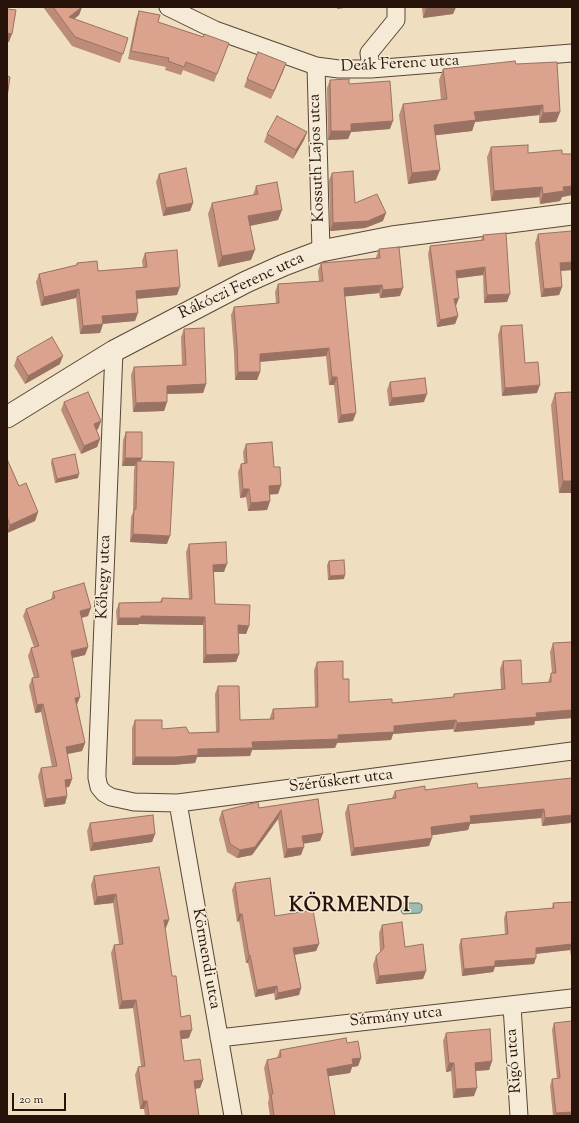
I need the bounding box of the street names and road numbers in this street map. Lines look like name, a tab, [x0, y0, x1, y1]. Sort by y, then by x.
street label: Deák Ferenc utca	[340, 52, 460, 78]
street label: Kossuth Lajos utca	[306, 93, 330, 223]
street label: Rákóczi Ferenc utca	[176, 250, 308, 324]
street label: Kőhegy utca	[94, 534, 116, 620]
street label: Szérűskert utca	[288, 766, 394, 798]
street label: Körmendi utca	[187, 907, 223, 1011]
street label: Sármány utca	[349, 1004, 443, 1032]
street label: Rigó utca	[503, 1028, 527, 1094]

